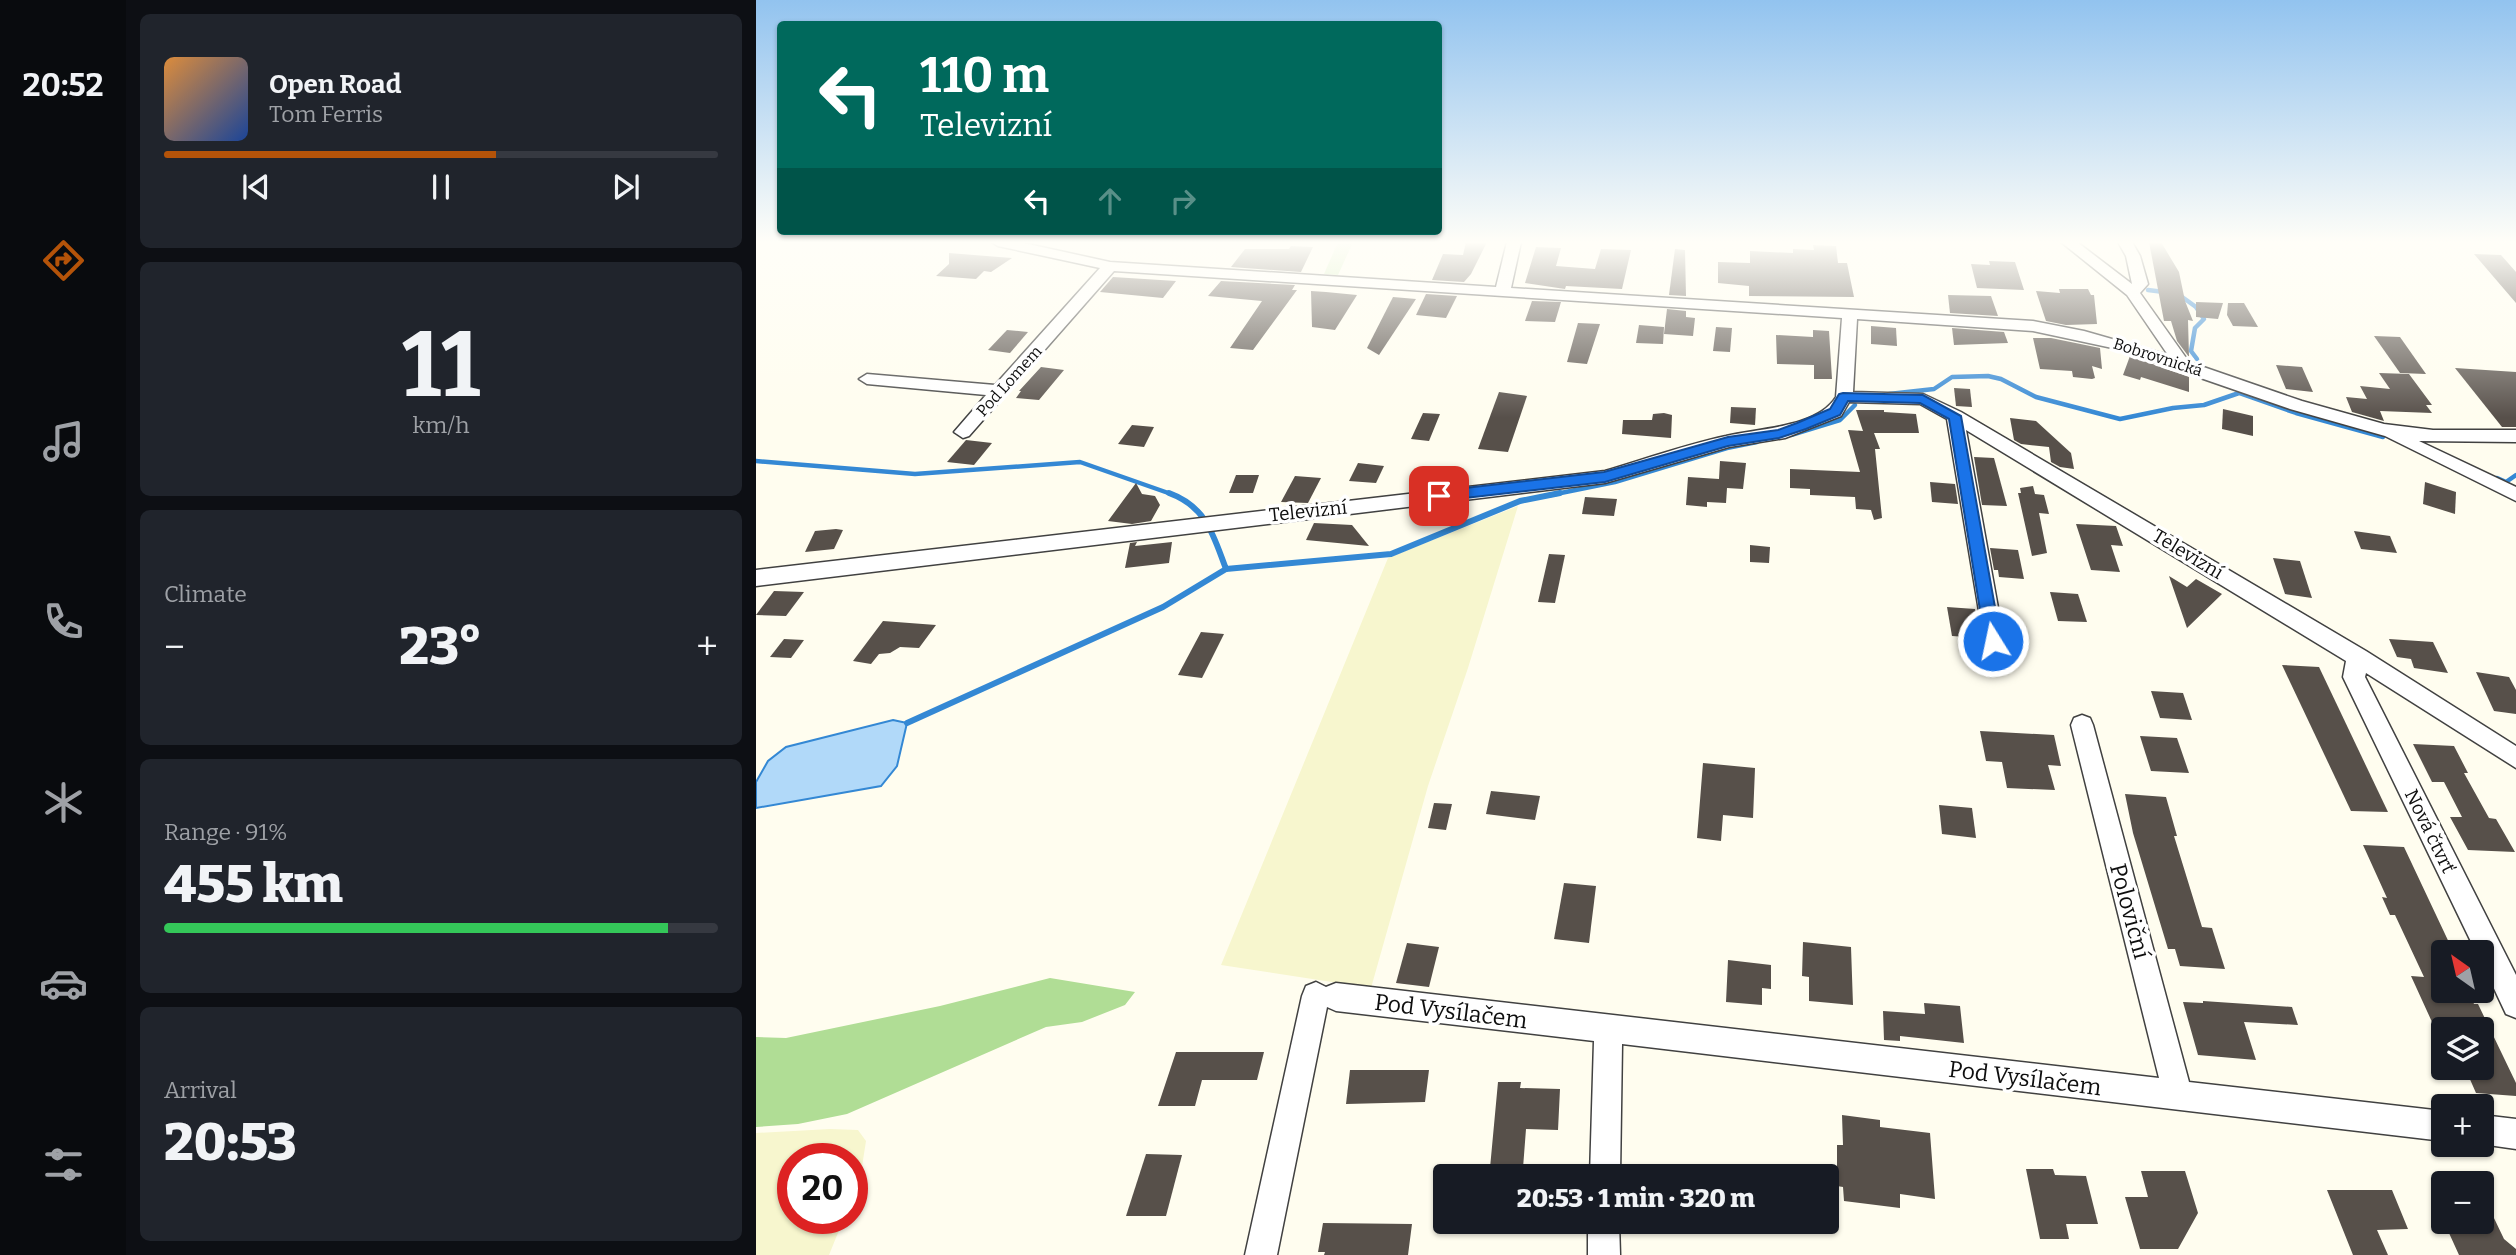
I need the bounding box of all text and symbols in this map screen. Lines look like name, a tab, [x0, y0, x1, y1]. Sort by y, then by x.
text: 110 m	[920, 46, 1049, 105]
icon: left	[805, 49, 896, 140]
text: 20:52	[23, 66, 103, 104]
text: Open Road	[269, 69, 401, 100]
text: Tom Ferris	[269, 100, 383, 128]
text: Televizní	[920, 106, 1052, 144]
icon: previous	[237, 168, 275, 206]
icon: pause	[422, 168, 460, 206]
icon: next	[607, 168, 645, 206]
icon: left	[1018, 182, 1056, 220]
icon: ahead	[1091, 182, 1129, 220]
icon: right	[1164, 182, 1202, 220]
icon: directions	[39, 236, 88, 285]
text: 11	[402, 311, 480, 420]
street label: Bobrovnická	[2111, 334, 2205, 380]
street label: Pod Lomem	[972, 342, 1046, 420]
text: km/h	[413, 411, 469, 439]
icon: music	[39, 417, 88, 466]
pin	[1409, 466, 1469, 526]
icon: arrive	[1420, 477, 1458, 515]
street label: Televizní	[1268, 495, 1349, 527]
street label: Televizní	[2148, 524, 2228, 584]
text: Climate	[164, 580, 247, 608]
icon: phone	[39, 597, 88, 646]
position arrow	[1956, 604, 2030, 678]
text: 23°	[399, 615, 482, 678]
text: −	[164, 624, 185, 670]
text: +	[696, 624, 718, 670]
icon: climate	[39, 778, 88, 827]
street label: Nová čtvrť	[2400, 785, 2460, 877]
text: Range · 91%	[164, 818, 287, 846]
text: 455 km	[164, 853, 343, 916]
street label: Poloviční	[2104, 860, 2156, 962]
north arrow	[2431, 940, 2494, 1003]
map controls	[2431, 940, 2494, 1234]
icon: car	[39, 959, 88, 1008]
street label: Pod Vysílačem	[1373, 988, 1529, 1034]
button: layers	[2431, 1017, 2494, 1080]
street label: Pod Vysílačem	[1947, 1055, 2103, 1101]
text: Arrival	[164, 1076, 237, 1104]
button: +	[2431, 1094, 2494, 1157]
text: 20:53	[164, 1111, 297, 1174]
icon: filters	[39, 1140, 88, 1189]
speed limit sign: 20	[777, 1143, 868, 1234]
button: −	[2431, 1171, 2494, 1234]
text: 20:53 · 1 min · 320 m	[1517, 1183, 1755, 1214]

